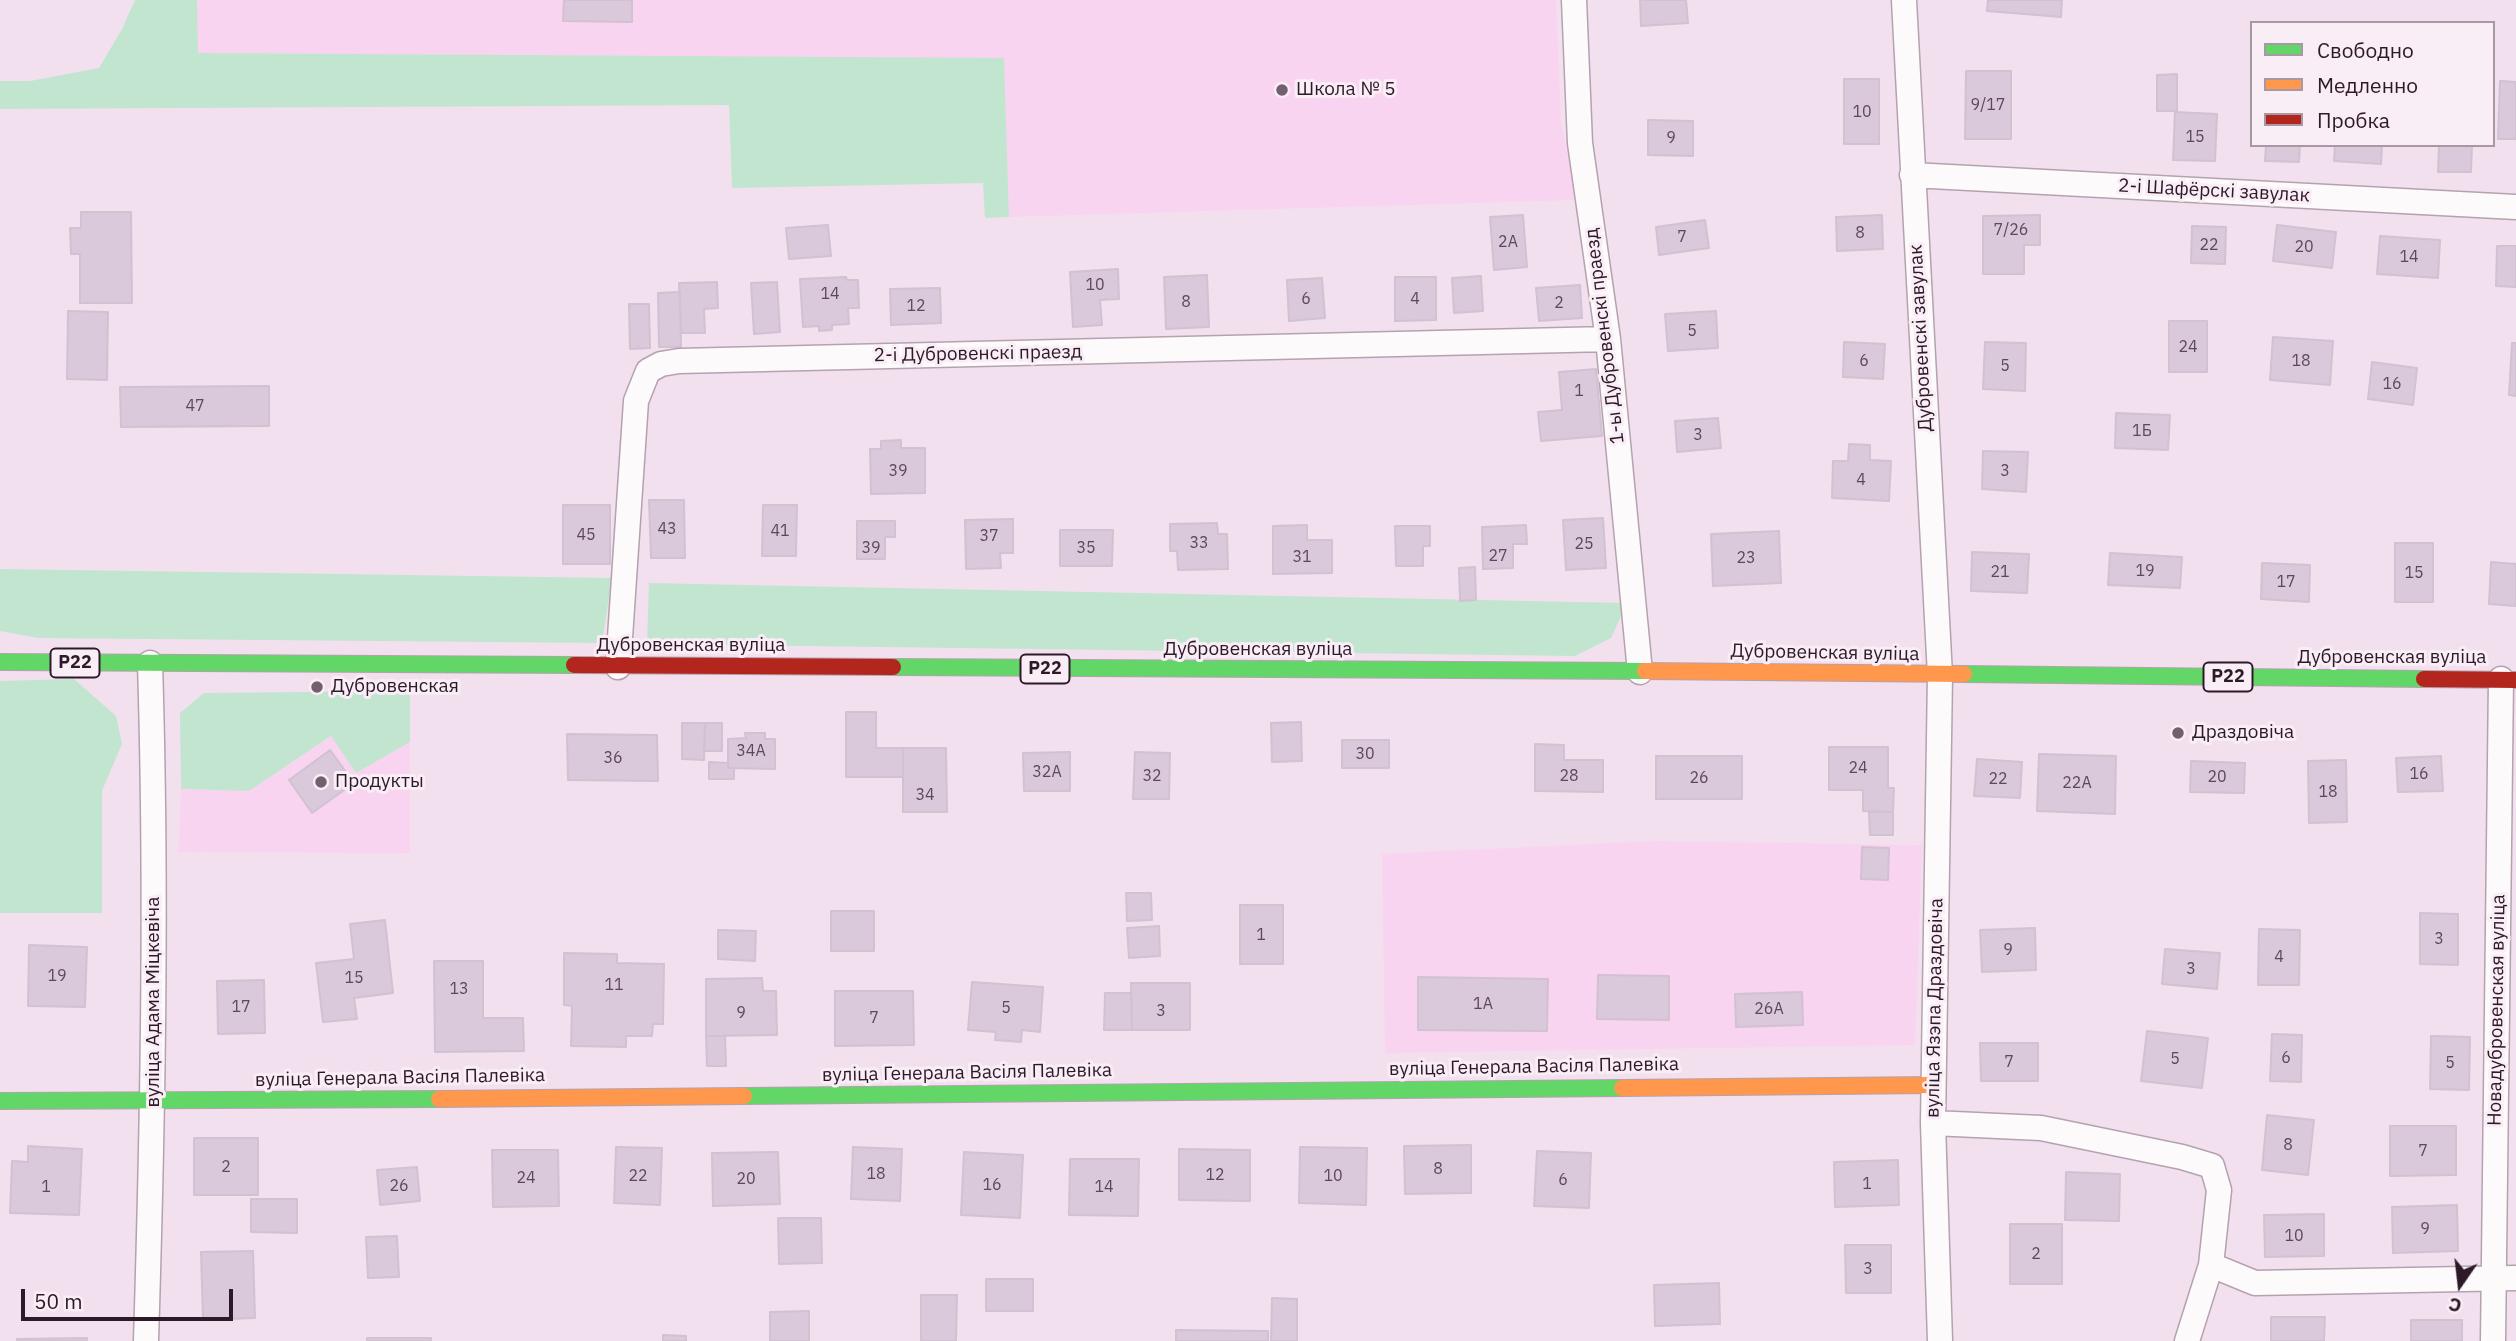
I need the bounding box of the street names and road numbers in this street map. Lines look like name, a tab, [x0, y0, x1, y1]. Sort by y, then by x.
street label: 2-і Шафёрскі завулак	[2118, 175, 2310, 207]
street label: 1-ы Дубровенскі праезд	[1580, 227, 1630, 445]
street label: Дубровенскі завулак	[1905, 244, 1937, 432]
street label: 2-і Дубровенскі праезд	[874, 341, 1082, 367]
street label: Дубровенская вуліца	[596, 635, 786, 657]
street label: Дубровенская вуліца	[1163, 639, 1353, 661]
street label: Дубровенская вуліца	[1730, 640, 1920, 666]
street label: Дубровенская вуліца	[2297, 647, 2487, 669]
road number: Р22	[50, 648, 100, 678]
road number: Р22	[1020, 654, 1070, 684]
road number: Р22	[2204, 662, 2252, 692]
street label: Новадубровенская вуліца	[2484, 894, 2510, 1126]
street label: вуліца Адама Міцкевіча	[143, 897, 165, 1107]
street label: вуліца Язэпа Драздовіча	[1922, 898, 1948, 1118]
street label: вуліца Генерала Васіля Палевіка	[1389, 1053, 1679, 1081]
street label: вуліца Генерала Васіля Палевіка	[822, 1059, 1112, 1087]
street label: вуліца Генерала Васіля Палевіка	[255, 1064, 545, 1092]

